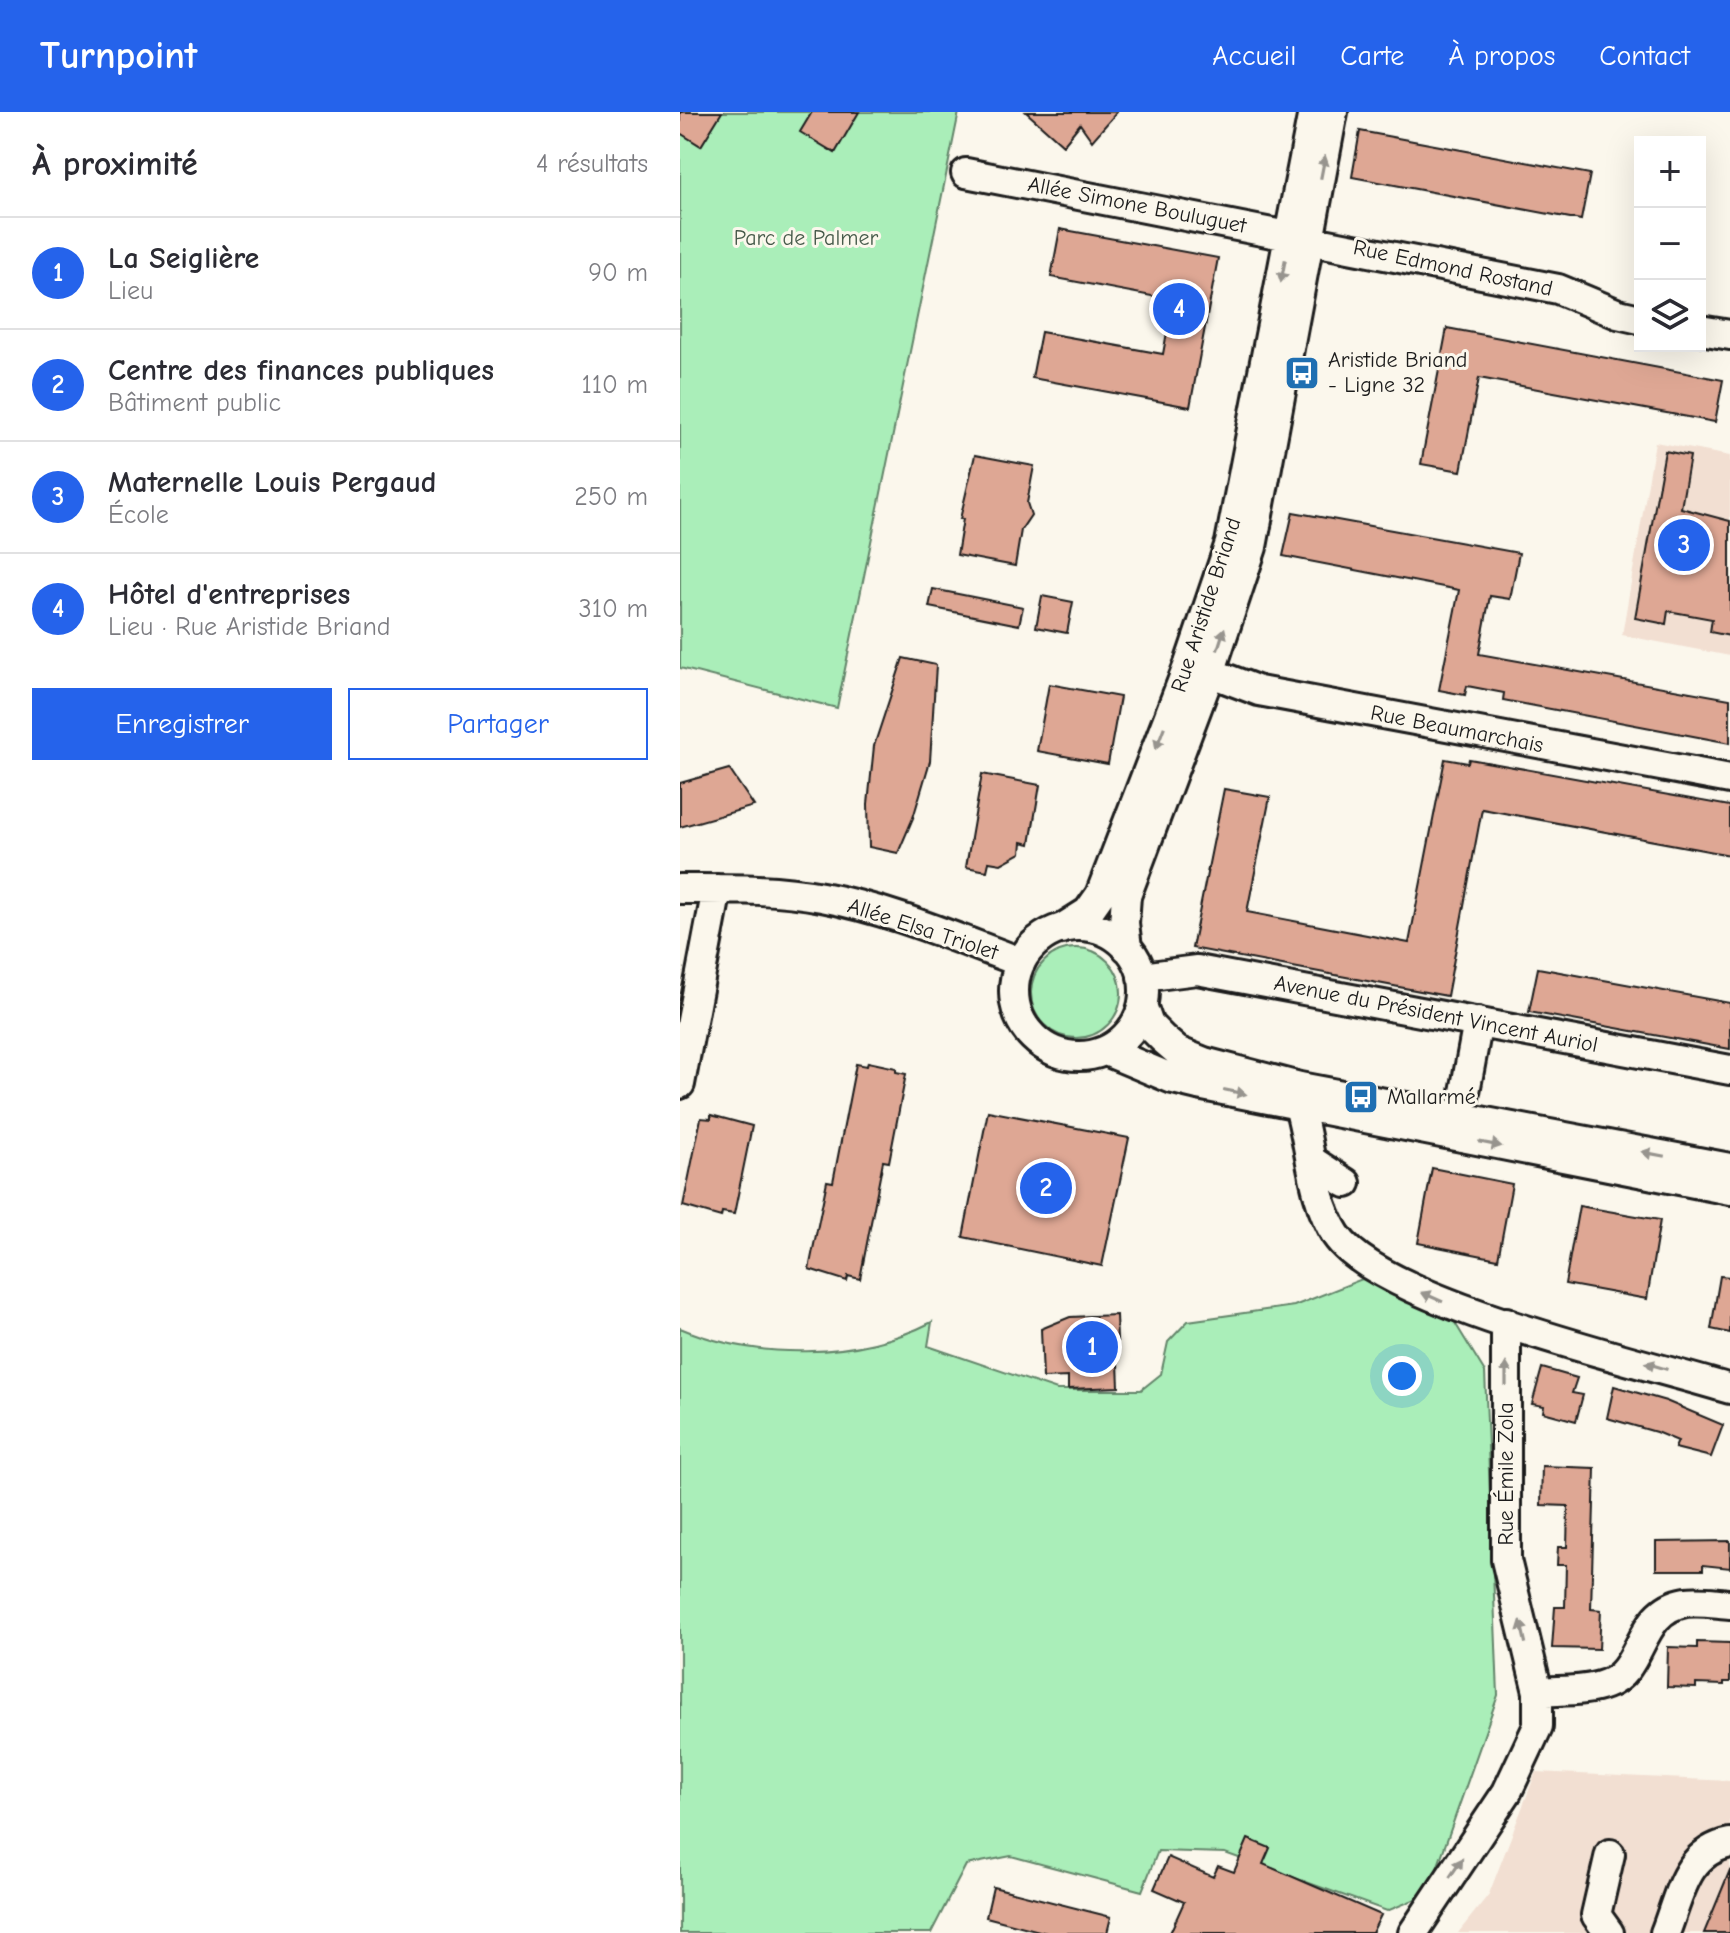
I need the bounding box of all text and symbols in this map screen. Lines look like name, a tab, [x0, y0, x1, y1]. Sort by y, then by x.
text: Turnpoint	[40, 34, 197, 78]
text: Accueil	[1212, 40, 1296, 72]
text: Carte	[1340, 40, 1404, 72]
text: À propos	[1448, 40, 1555, 72]
text: Contact	[1599, 40, 1690, 72]
map controls	[1634, 136, 1706, 352]
button: +	[1634, 136, 1706, 208]
text: À proximité	[32, 144, 198, 184]
text: 4 résultats	[536, 149, 648, 179]
one-way arrow	[1317, 154, 1330, 179]
street label: Allée Simone Bouluguet	[1025, 171, 1249, 239]
button: −	[1634, 208, 1706, 280]
park label: Parc de Palmer	[734, 225, 878, 251]
street label: Rue Edmond Rostand	[1351, 234, 1555, 302]
text: La Seiglière	[108, 241, 259, 276]
text: 1	[53, 258, 63, 288]
text: 90 m	[588, 258, 648, 288]
one-way arrow	[1276, 259, 1288, 284]
text: Lieu	[108, 276, 153, 306]
pin: 4	[1153, 279, 1205, 339]
button: layers	[1634, 280, 1706, 352]
place label: Aristide Briand - Ligne 32	[1328, 347, 1468, 398]
text: Centre des finances publiques	[108, 353, 494, 388]
bus stop icon: Aristide Briand - Ligne 32	[1283, 354, 1321, 392]
text: 2	[52, 370, 64, 400]
text: 110 m	[581, 370, 648, 400]
text: Bâtiment public	[108, 388, 281, 418]
text: Maternelle Louis Pergaud	[108, 465, 437, 500]
text: 3	[52, 482, 64, 512]
text: 250 m	[574, 482, 648, 512]
text: École	[108, 500, 169, 530]
street label: Rue Aristide Briand	[1165, 514, 1247, 696]
pin: 3	[1658, 515, 1710, 575]
text: Hôtel d'entreprises	[108, 577, 350, 612]
text: 4	[52, 594, 64, 624]
text: 310 m	[579, 594, 648, 624]
text: Lieu · Rue Aristide Briand	[108, 612, 391, 642]
one-way arrow	[1216, 627, 1228, 651]
button: Enregistrer	[32, 688, 332, 760]
button: Partager	[348, 688, 648, 760]
street label: Rue Beaumarchais	[1368, 699, 1546, 759]
one-way arrow	[1153, 726, 1166, 750]
street label: Allée Elsa Triolet	[844, 892, 1002, 966]
street label: Avenue du Président Vincent Auriol	[1272, 970, 1600, 1058]
bus stop icon: Mallarmé	[1342, 1078, 1380, 1116]
place label: Mallarmé	[1387, 1084, 1476, 1110]
one-way arrow	[1223, 1086, 1248, 1099]
one-way arrow	[1478, 1138, 1503, 1150]
one-way arrow	[1641, 1147, 1666, 1159]
pin: 2	[1020, 1158, 1072, 1218]
one-way arrow	[1420, 1290, 1444, 1303]
pin: 1	[1066, 1317, 1118, 1377]
your location	[1382, 1356, 1422, 1396]
one-way arrow	[1643, 1359, 1667, 1371]
one-way arrow	[1500, 1361, 1512, 1386]
street label: Rue Émile Zola	[1493, 1403, 1519, 1545]
one-way arrow	[1517, 1620, 1529, 1645]
one-way arrow	[1448, 1857, 1463, 1879]

